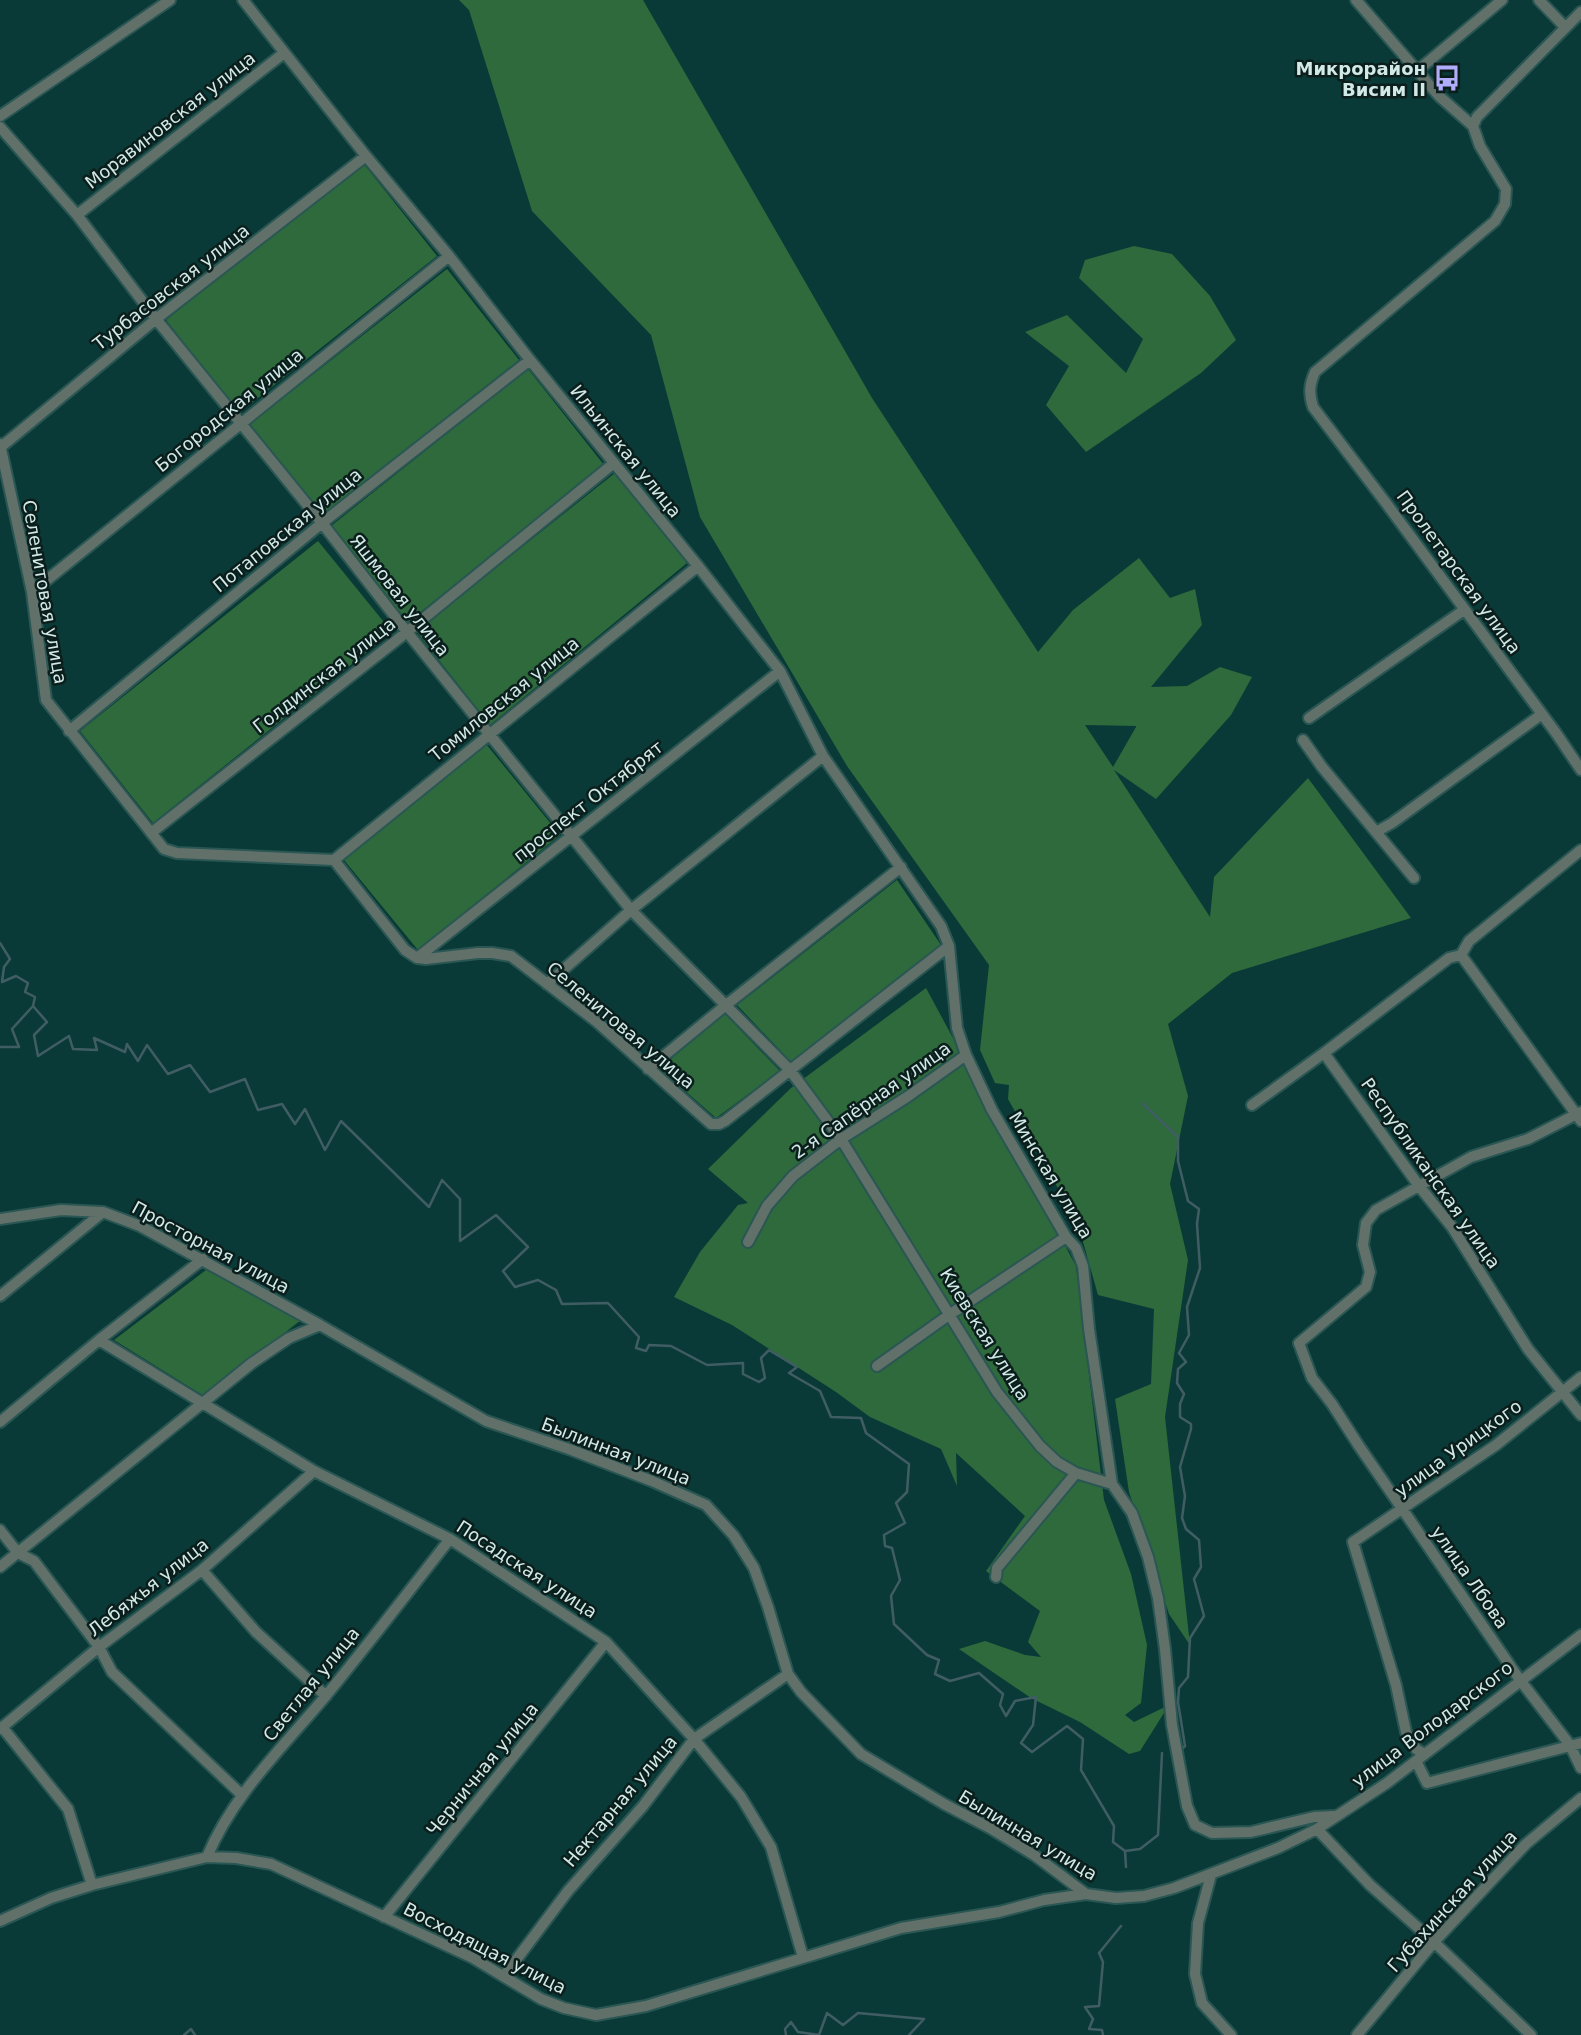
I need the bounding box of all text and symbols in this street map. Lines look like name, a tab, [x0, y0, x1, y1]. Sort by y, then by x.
street label: Моравиновская улица	[81, 47, 259, 193]
place label: Микрорайон Висим II	[1296, 58, 1426, 100]
bus stop icon: Микрорайон Висим II	[1432, 63, 1462, 93]
street label: Турбасовская улица	[88, 220, 253, 355]
street label: Богородская улица	[151, 344, 307, 476]
street label: Ильинская улица	[566, 380, 686, 522]
street label: Потаповская улица	[209, 464, 365, 596]
street label: Пролетарская улица	[1393, 486, 1525, 658]
street label: Селенитовая улица	[18, 498, 72, 686]
street label: Яшмовая улица	[346, 530, 454, 660]
street label: Голдинская улица	[249, 613, 399, 737]
street label: Томиловская улица	[424, 632, 583, 766]
street label: проспект Октябрят	[509, 736, 667, 866]
street label: Селенитовая улица	[543, 957, 699, 1093]
street label: 2-я Сапёрная улица	[788, 1037, 954, 1163]
street label: Республиканская улица	[1357, 1074, 1505, 1272]
street label: Минская улица	[1005, 1108, 1097, 1242]
street label: Просторная улица	[129, 1197, 293, 1297]
street label: Киевская улица	[936, 1264, 1034, 1404]
street label: улица Урицкого	[1391, 1395, 1525, 1501]
street label: Былинная улица	[538, 1413, 694, 1489]
street label: Посадская улица	[453, 1516, 601, 1622]
street label: улица Лбова	[1427, 1522, 1513, 1632]
street label: Лебяжья улица	[84, 1533, 212, 1641]
street label: Светлая улица	[258, 1623, 364, 1745]
street label: улица Володарского	[1347, 1657, 1517, 1791]
street label: Черничная улица	[422, 1698, 542, 1840]
street label: Нектарная улица	[559, 1731, 681, 1871]
street label: Былинная улица	[955, 1785, 1101, 1885]
street label: Губахинская улица	[1383, 1826, 1521, 1976]
street label: Восходящая улица	[400, 1898, 570, 1998]

